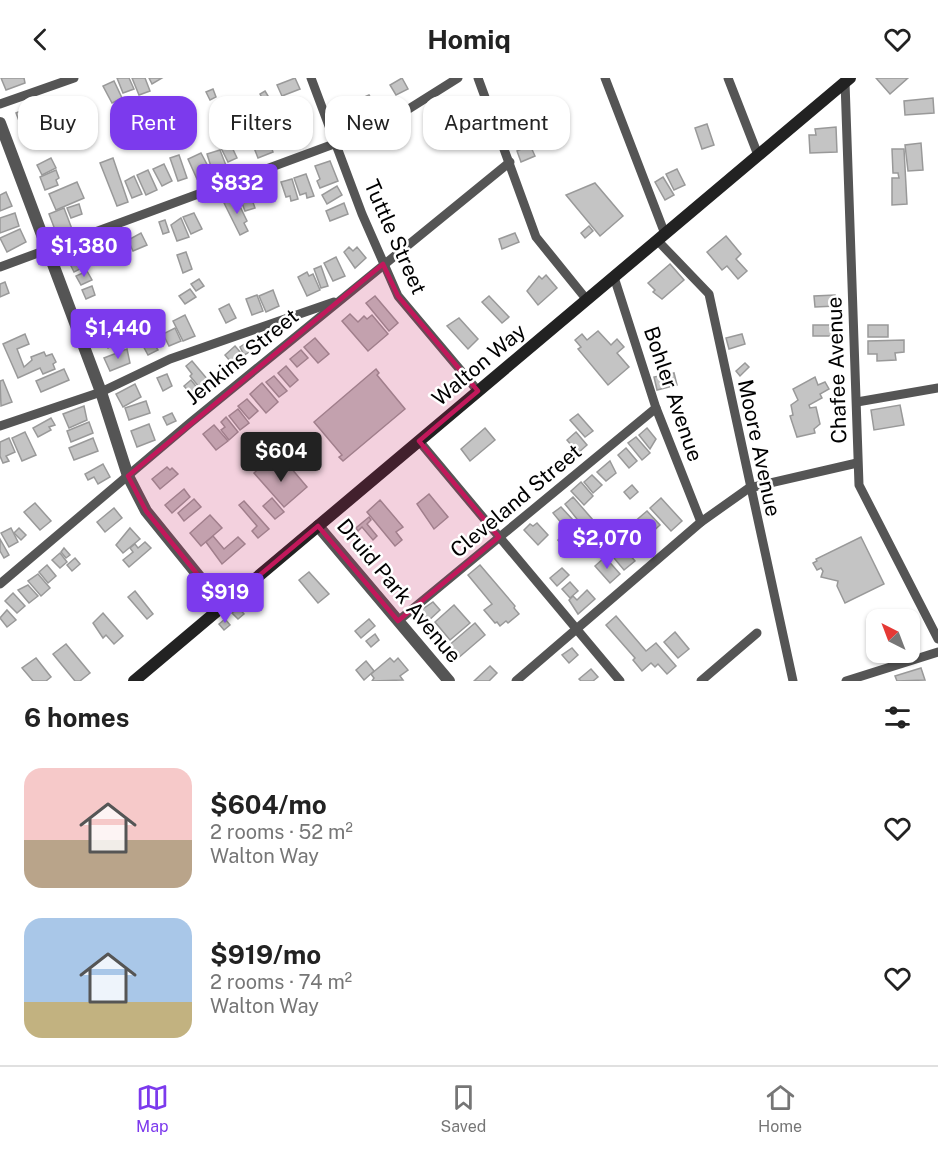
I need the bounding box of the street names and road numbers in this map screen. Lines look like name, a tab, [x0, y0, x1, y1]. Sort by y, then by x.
street label: Tuttle Street	[359, 176, 432, 298]
street label: Chafee Avenue	[821, 296, 852, 444]
street label: Jenkins Street	[180, 303, 303, 410]
street label: Walton Way	[427, 318, 531, 411]
street label: Bohler Avenue	[639, 323, 708, 465]
street label: Moore Avenue	[733, 377, 786, 519]
street label: Cleveland Street	[445, 439, 586, 563]
street label: Druid Park Avenue	[332, 514, 467, 668]

